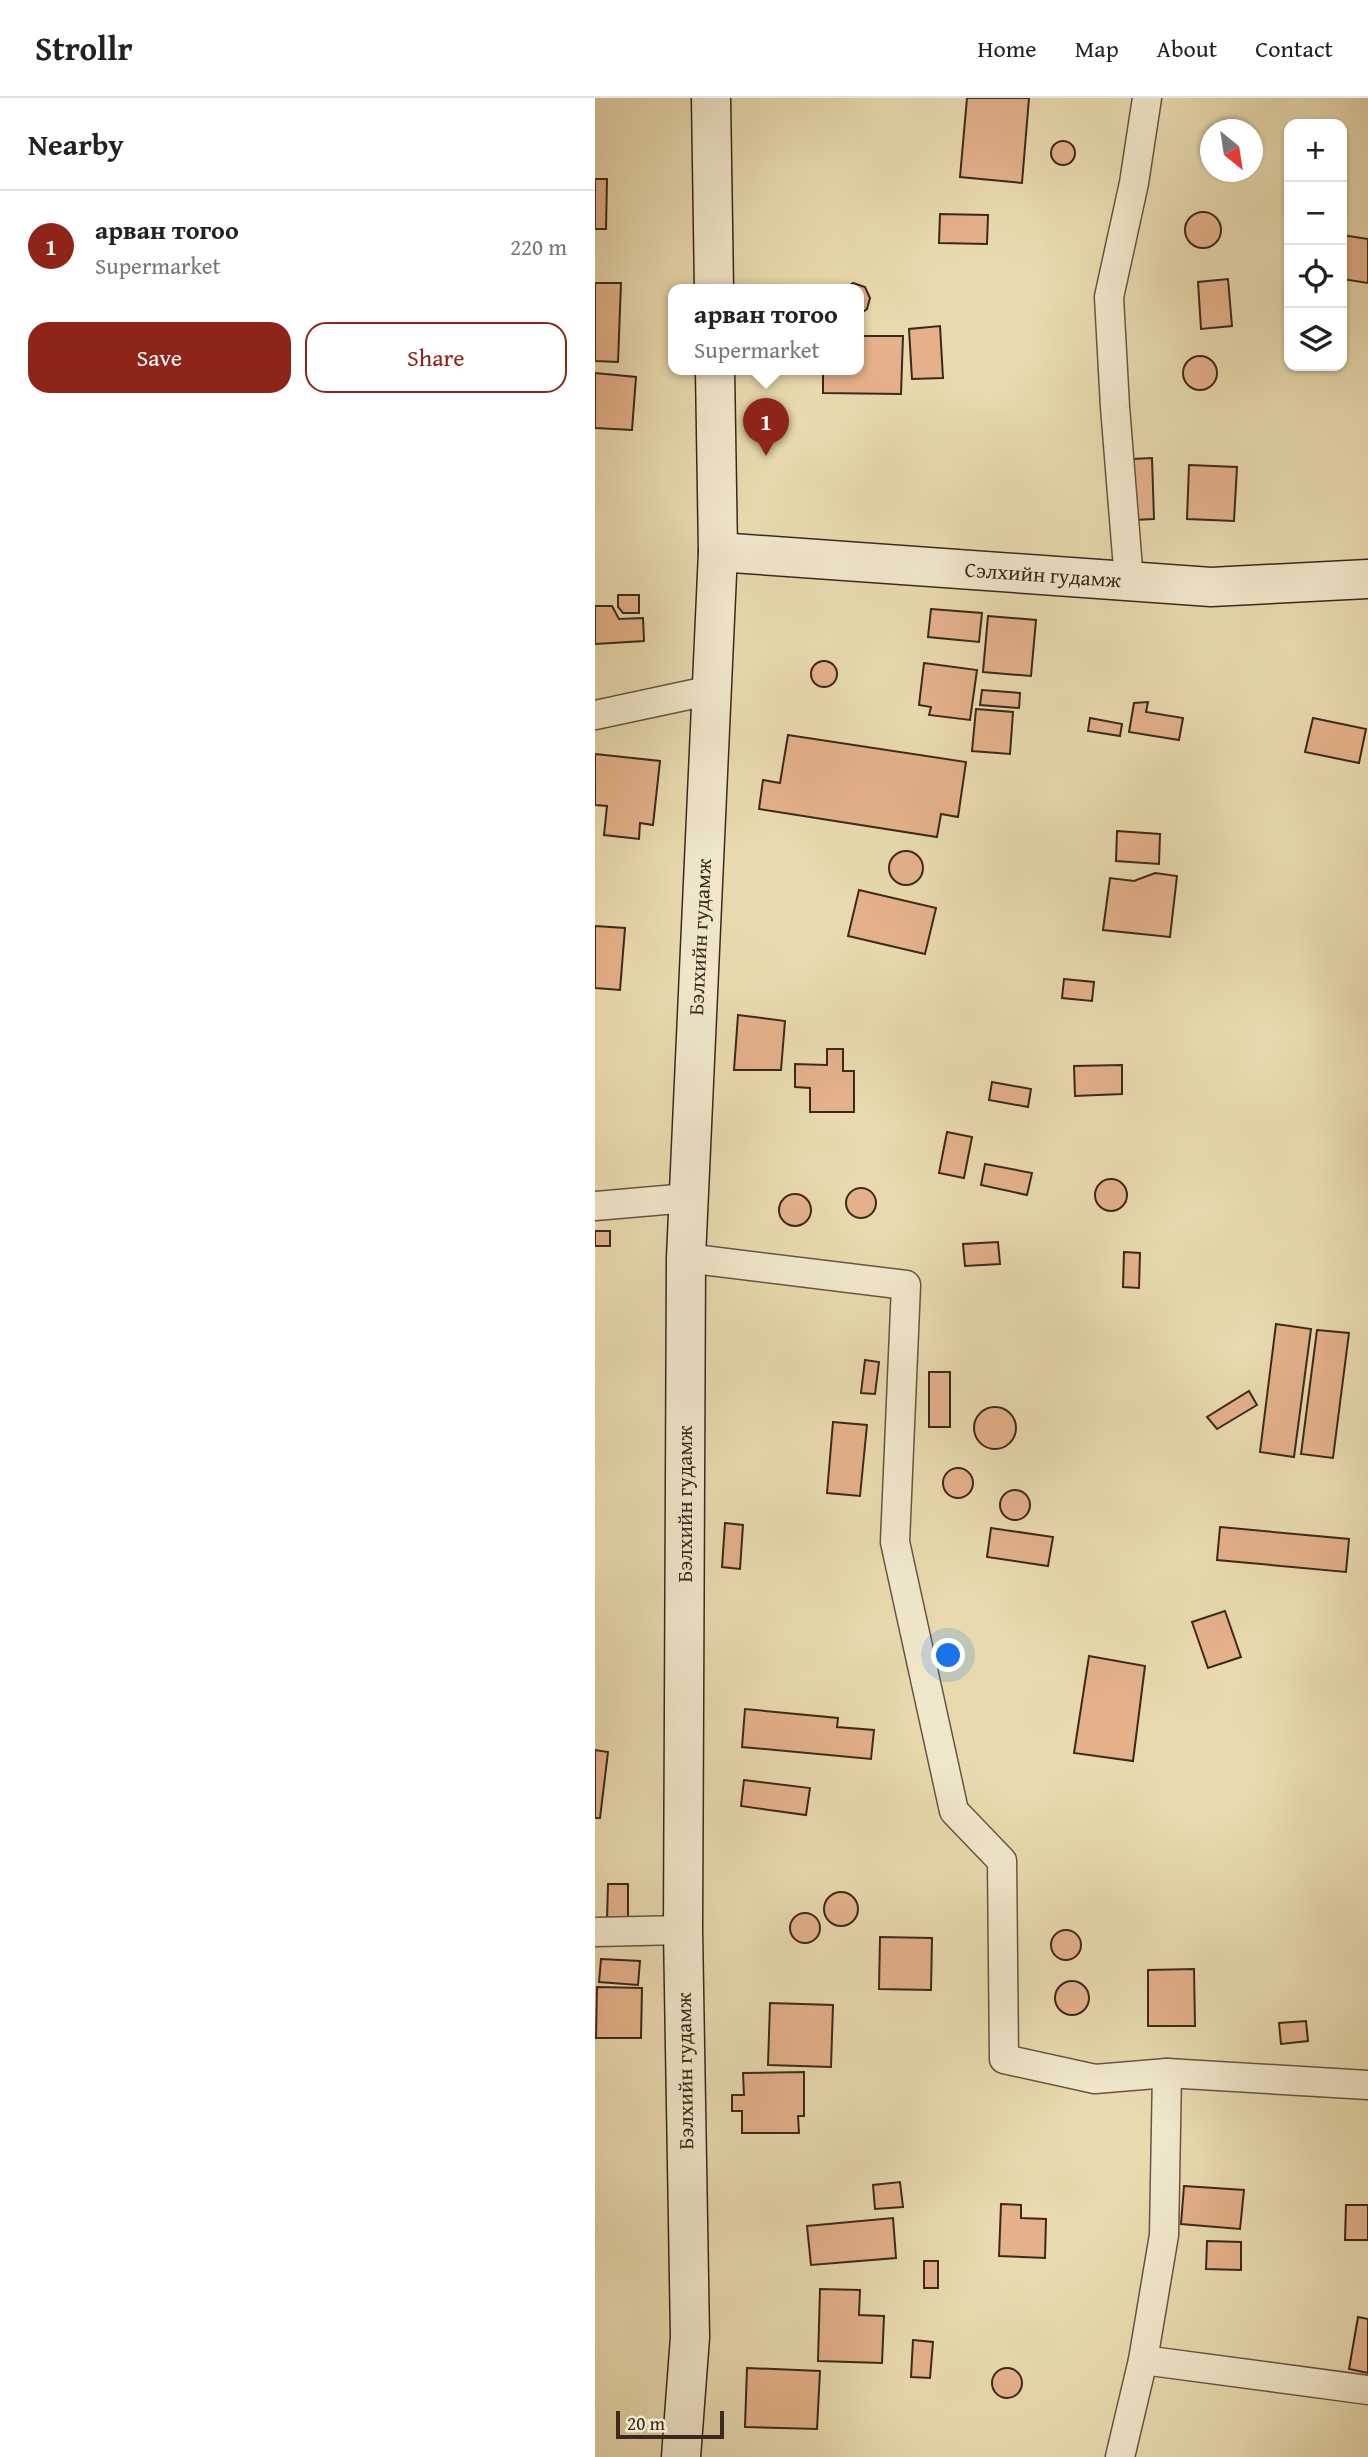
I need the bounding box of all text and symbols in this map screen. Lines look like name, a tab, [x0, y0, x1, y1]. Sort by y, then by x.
text: Strollr	[35, 24, 133, 72]
text: Home	[978, 31, 1037, 66]
text: Map	[1075, 31, 1119, 66]
text: About	[1157, 31, 1217, 66]
text: Contact	[1255, 31, 1333, 66]
north arrow	[1200, 119, 1263, 182]
map controls	[1284, 119, 1347, 371]
button: +	[1284, 119, 1347, 182]
text: Nearby	[28, 122, 124, 166]
button: −	[1284, 182, 1347, 245]
text: арван тогоо	[95, 210, 239, 249]
text: 1	[45, 230, 57, 263]
text: 220 m	[510, 230, 567, 263]
button: locate	[1284, 245, 1347, 308]
text: Supermarket	[95, 249, 221, 282]
popup	[668, 284, 864, 375]
text: арван тогоо	[694, 294, 838, 333]
button: layers	[1284, 308, 1347, 371]
button: Save	[28, 322, 291, 393]
button: Share	[305, 322, 567, 393]
text: Supermarket	[694, 333, 820, 366]
pin: 1	[743, 398, 789, 456]
street label: Сэлхийн гудамж	[964, 554, 1123, 595]
street label: Бэлхийн гудамж	[680, 857, 719, 1016]
street label: Бэлхийн гудамж	[669, 1425, 700, 1583]
your location	[931, 1638, 965, 1672]
street label: Бэлхийн гудамж	[668, 1992, 701, 2150]
scale bar	[616, 2408, 725, 2440]
text: 20 m	[627, 2409, 665, 2437]

